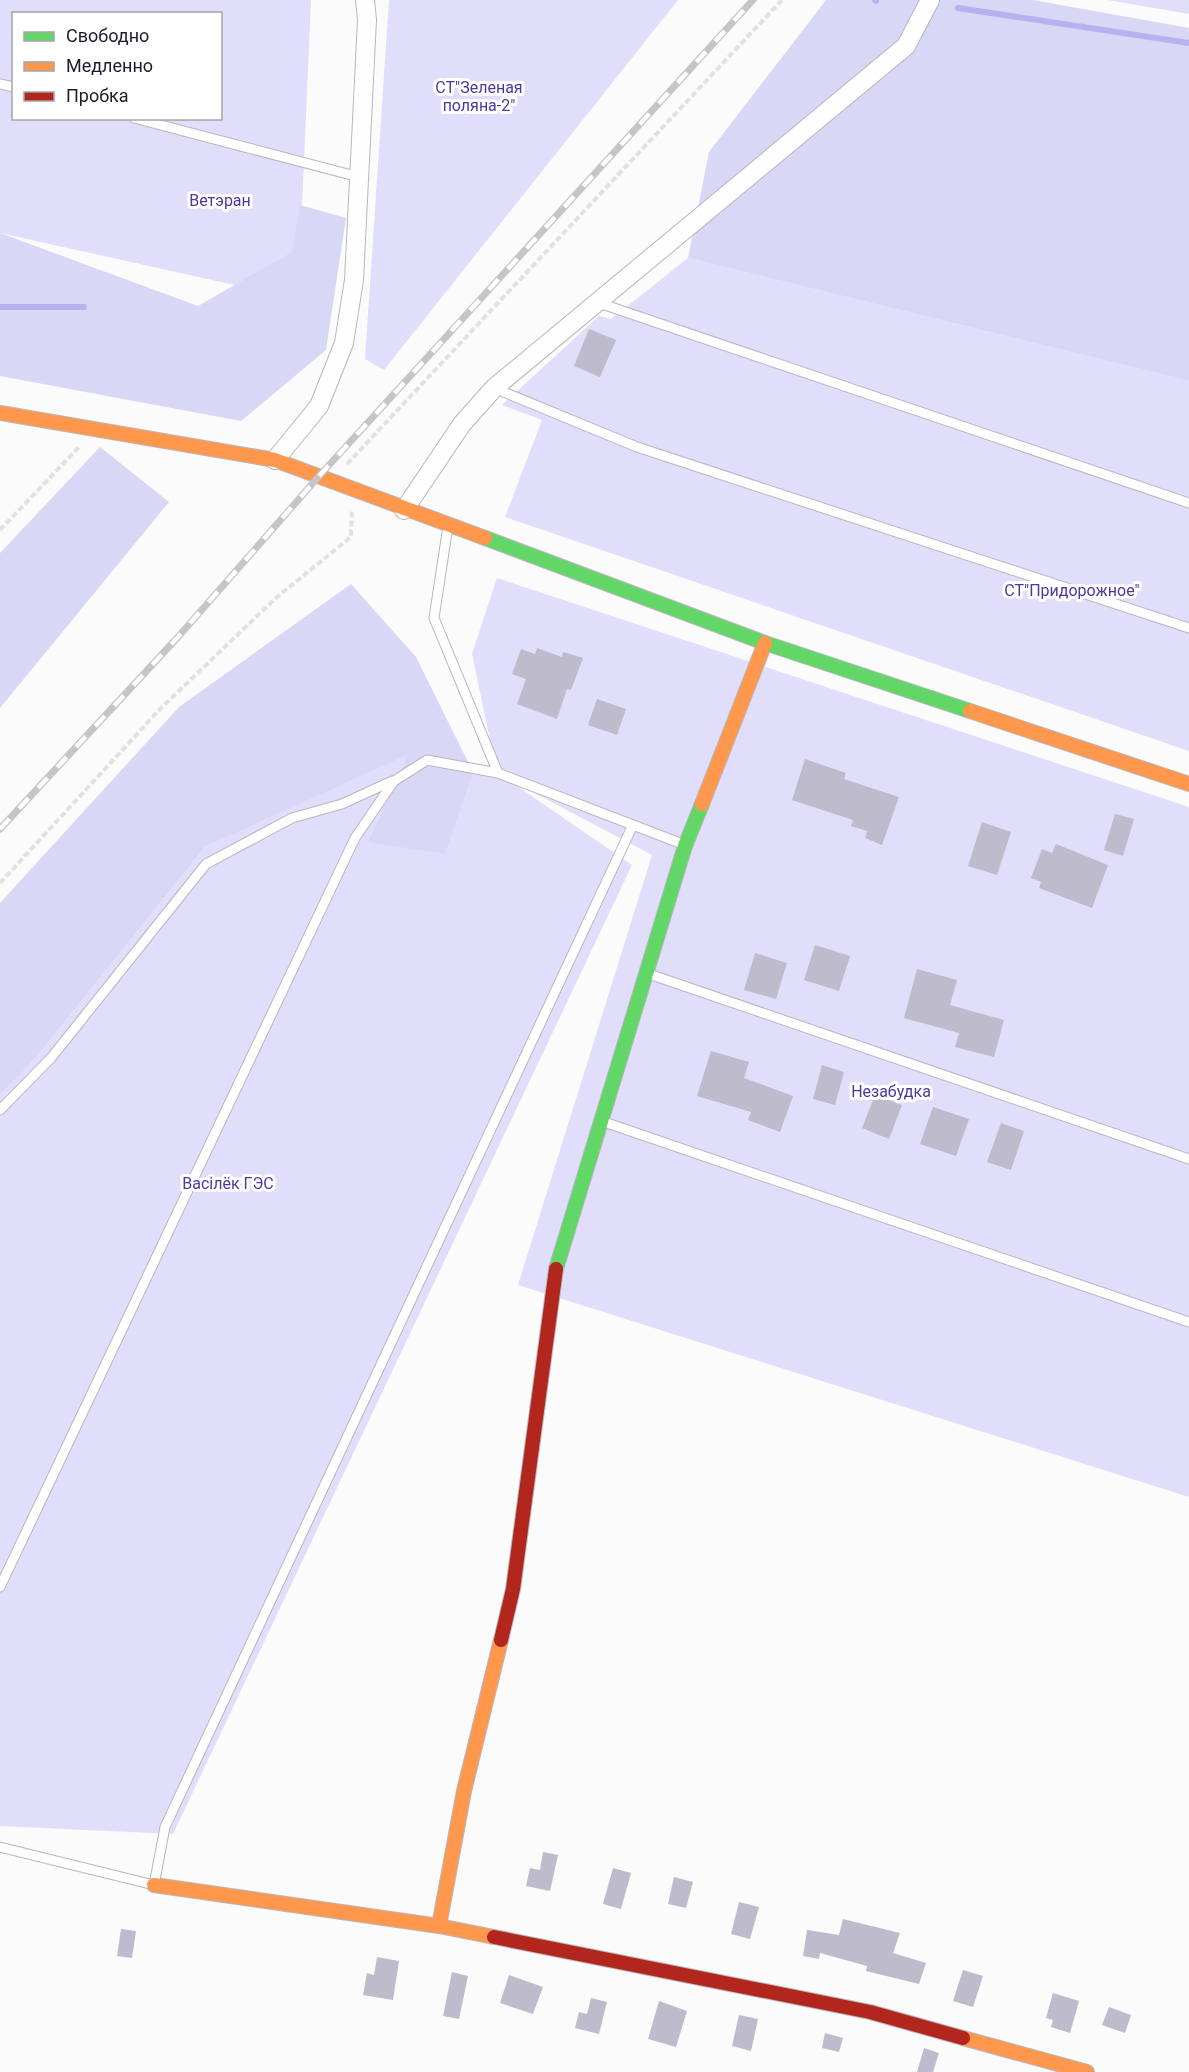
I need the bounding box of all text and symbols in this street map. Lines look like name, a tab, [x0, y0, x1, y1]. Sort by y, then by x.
legend	[12, 12, 222, 120]
text: Свободно	[66, 25, 149, 46]
text: Медленно	[66, 55, 153, 76]
park label: СТ"Зеленая поляна-2"	[435, 78, 523, 115]
text: Пробка	[66, 85, 129, 106]
park label: Ветэран	[189, 191, 251, 210]
park label: СТ"Придорожное"	[1004, 581, 1140, 600]
park label: Незабудка	[851, 1082, 931, 1101]
park label: Васілёк ГЭС	[182, 1174, 274, 1193]

